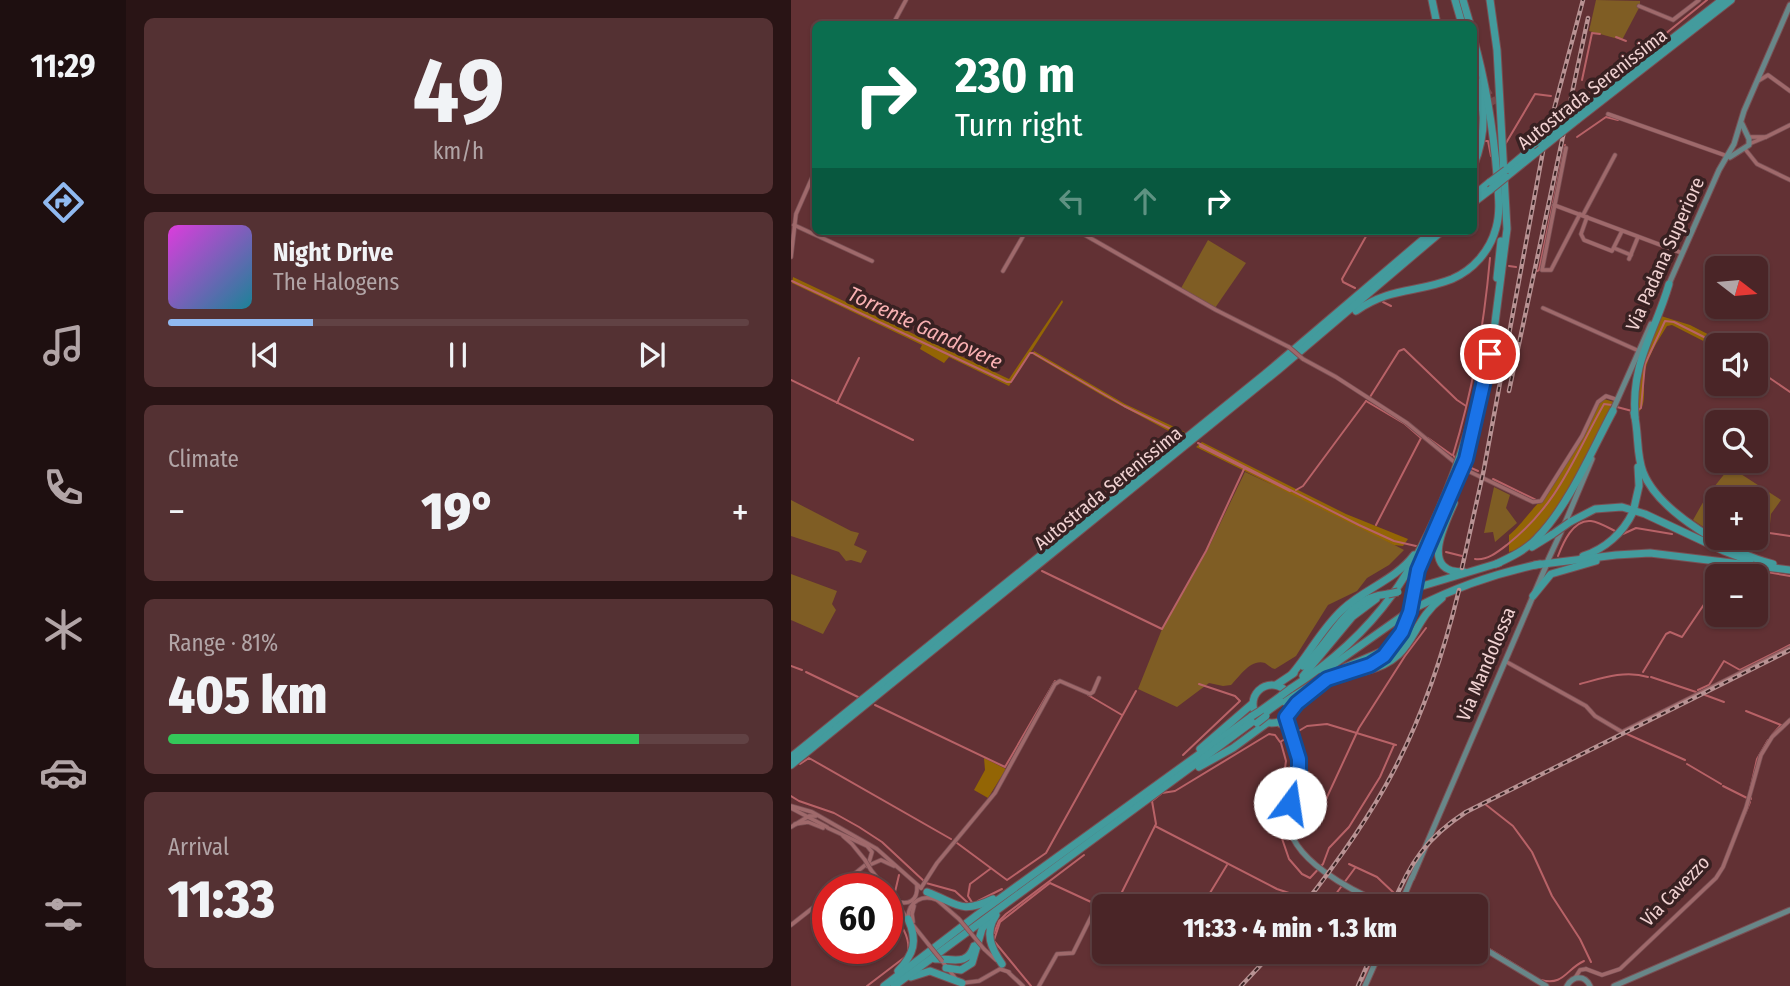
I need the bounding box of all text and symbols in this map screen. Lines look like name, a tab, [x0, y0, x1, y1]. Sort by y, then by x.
street label: Autostrada Serenissima	[1513, 23, 1671, 155]
text: 49	[412, 37, 505, 146]
text: 230 m	[955, 46, 1075, 105]
text: 11:29	[30, 47, 96, 85]
icon: right	[840, 49, 931, 140]
text: Turn right	[955, 106, 1082, 144]
text: km/h	[433, 137, 484, 165]
street label: Via Padana Superiore	[1621, 174, 1709, 334]
icon: directions	[39, 178, 88, 227]
icon: left	[1053, 182, 1091, 220]
icon: ahead	[1126, 182, 1164, 220]
icon: right	[1199, 182, 1237, 220]
text: Night Drive	[273, 237, 393, 268]
north arrow	[1705, 256, 1767, 318]
map controls	[1705, 256, 1768, 627]
text: The Halogens	[273, 268, 399, 296]
water label: Torrente Gandovere	[844, 281, 1006, 375]
icon: music	[39, 321, 88, 370]
pin	[1460, 324, 1520, 384]
button: sound	[1705, 333, 1768, 396]
icon: arrive	[1471, 335, 1509, 373]
icon: previous	[246, 336, 284, 374]
icon: pause	[439, 336, 477, 374]
icon: next	[633, 336, 671, 374]
button: search	[1705, 410, 1768, 473]
street label: Autostrada Serenissima	[1030, 421, 1186, 555]
text: Climate	[168, 445, 239, 473]
icon: phone	[39, 463, 88, 512]
text: 19°	[421, 480, 496, 543]
button: +	[1705, 487, 1768, 550]
text: −	[168, 489, 185, 535]
text: +	[732, 489, 749, 535]
button: −	[1705, 564, 1768, 627]
street label: Via Mandolossa	[1452, 604, 1520, 724]
icon: climate	[39, 605, 88, 654]
text: Range · 81%	[168, 629, 278, 657]
text: 405 km	[168, 664, 327, 727]
icon: car	[39, 748, 88, 797]
position arrow	[1253, 766, 1327, 840]
text: Arrival	[168, 833, 229, 861]
street label: Via Cavezzo	[1636, 851, 1714, 931]
text: 11:33	[168, 868, 275, 931]
speed limit sign: 60	[812, 873, 903, 964]
icon: filters	[39, 890, 88, 939]
text: 11:33 · 4 min · 1.3 km	[1183, 913, 1397, 944]

